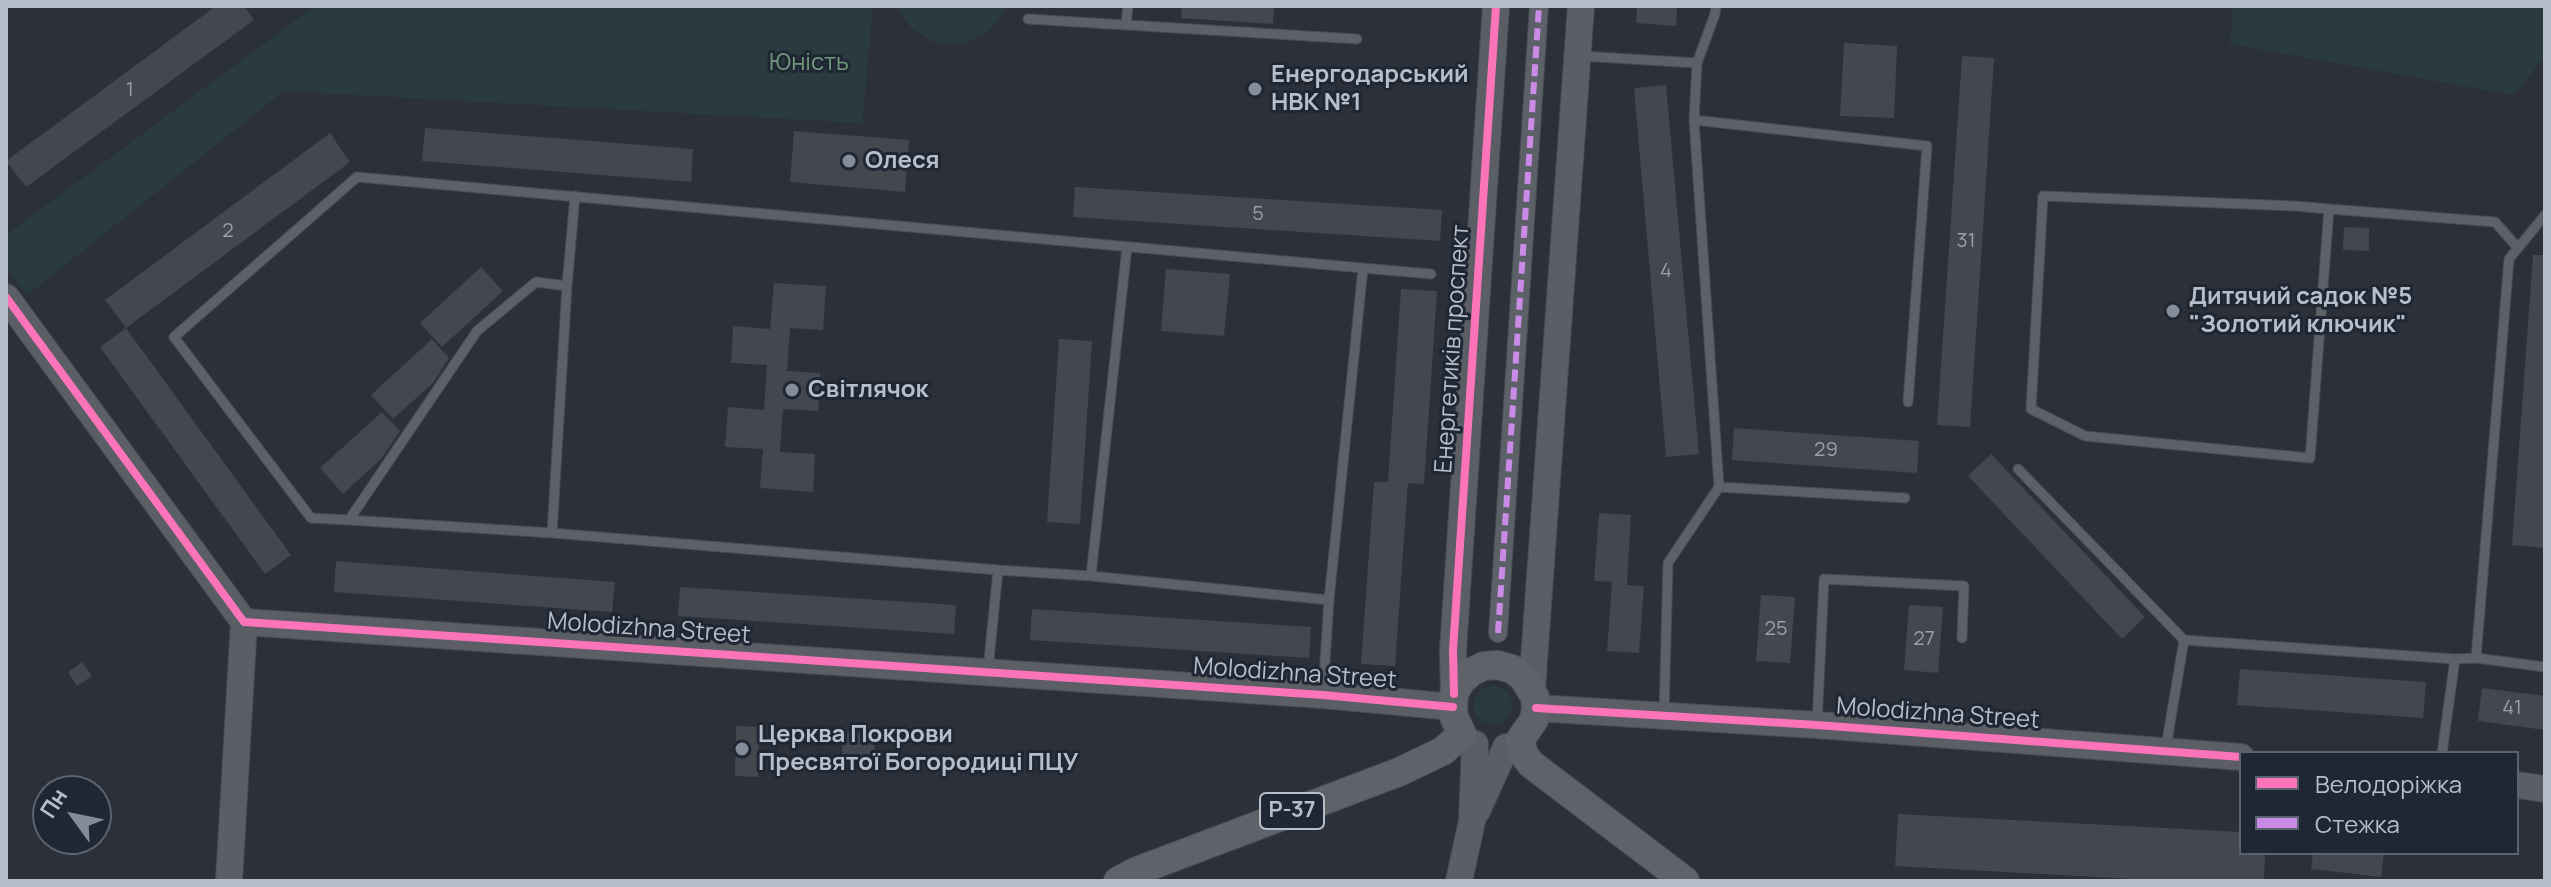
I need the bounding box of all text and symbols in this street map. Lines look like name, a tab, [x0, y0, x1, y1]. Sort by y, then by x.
park label: Юність	[769, 49, 849, 77]
place label: Енергодарський НВК №1	[1271, 61, 1469, 117]
house number: 1	[126, 78, 134, 102]
marker: Енергодарський НВК №1	[1246, 80, 1264, 98]
place label: Олеся	[865, 147, 940, 175]
marker: Олеся	[840, 152, 858, 170]
house number: 5	[1252, 202, 1264, 226]
house number: 2	[222, 219, 234, 243]
street label: Енергетиків проспект	[1430, 224, 1476, 474]
house number: 31	[1957, 229, 1975, 253]
house number: 4	[1660, 259, 1672, 283]
place label: Дитячий садок №5 "Золотий ключик"	[2189, 283, 2412, 339]
marker: Дитячий садок №5 "Золотий ключик"	[2164, 302, 2182, 320]
place label: Світлячок	[808, 376, 928, 404]
marker: Світлячок	[783, 381, 801, 399]
house number: 29	[1814, 438, 1838, 462]
street label: Molodizhna Street	[546, 608, 752, 650]
house number: 25	[1765, 617, 1787, 641]
house number: 27	[1913, 627, 1935, 651]
street label: Molodizhna Street	[1192, 653, 1398, 695]
street label: Molodizhna Street	[1835, 693, 2041, 735]
house number: 41	[2502, 696, 2522, 720]
place label: Церква Покрови Пресвятої Богородиці ПЦУ	[758, 721, 1078, 777]
marker: Церква Покрови Пресвятої Богородиці ПЦУ	[733, 740, 751, 758]
legend	[2239, 751, 2519, 855]
text: Велодоріжка	[2315, 767, 2462, 800]
north arrow	[32, 775, 112, 855]
text: Пн	[33, 782, 74, 824]
road number: Р-37	[1260, 793, 1324, 829]
text: Стежка	[2315, 807, 2400, 840]

